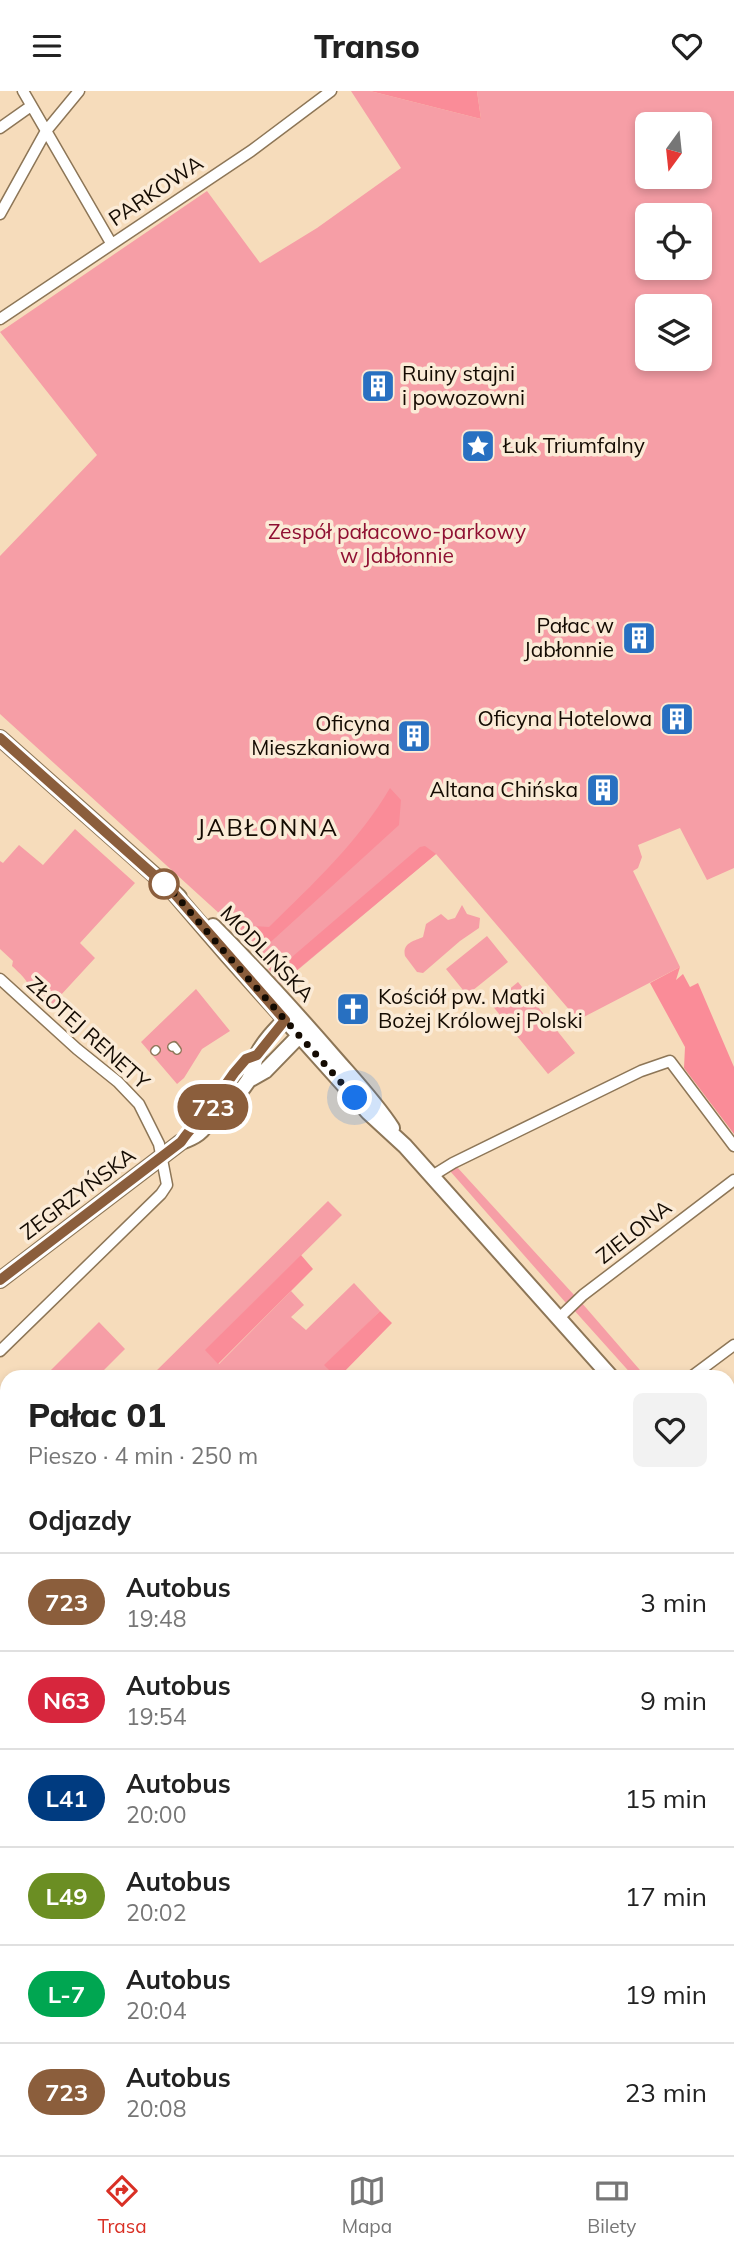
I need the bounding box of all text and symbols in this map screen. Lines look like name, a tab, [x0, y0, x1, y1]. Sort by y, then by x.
text: Transo	[314, 26, 420, 66]
icon: menu	[28, 27, 66, 65]
icon: heart	[668, 27, 706, 65]
north arrow	[635, 112, 712, 189]
map controls	[635, 112, 712, 371]
street label: PARKOWA	[103, 149, 208, 231]
button: locate	[635, 203, 712, 280]
button: layers	[635, 294, 712, 371]
place label: Ruiny stajni i powozowni	[402, 360, 525, 410]
building icon: Ruiny stajni i powozowni	[359, 367, 397, 405]
place icon: Łuk Triumfalny	[459, 427, 497, 465]
place label: Łuk Triumfalny	[502, 432, 645, 458]
park label: Zespół pałacowo-parkowy w Jabłonnie	[268, 518, 526, 568]
place label: Pałac w Jabłonnie	[524, 612, 614, 662]
building icon: Pałac w Jabłonnie	[620, 619, 658, 657]
building icon: Oficyna Hotelowa	[658, 700, 696, 738]
place label: Oficyna Hotelowa	[478, 705, 652, 731]
place label: Oficyna Mieszkaniowa	[251, 710, 390, 760]
building icon: Oficyna Mieszkaniowa	[395, 717, 433, 755]
building icon: Altana Chińska	[584, 771, 622, 809]
place label: Altana Chińska	[430, 776, 578, 802]
district label: JABŁONNA	[197, 812, 339, 842]
unlabelled marker	[149, 869, 179, 899]
street label: MODLIŃSKA	[215, 900, 320, 1007]
street label: ZŁOTEJ RENETY	[22, 970, 156, 1094]
place label: Kościół pw. Matki Bożej Królowej Polski	[378, 983, 583, 1033]
church icon: Kościół pw. Matki Bożej Królowej Polski	[334, 990, 372, 1028]
your location	[337, 1080, 372, 1115]
line badge: 723	[173, 1084, 253, 1130]
text: 723	[191, 1092, 235, 1122]
street label: ZEGRZYŃSKA	[15, 1141, 140, 1245]
street label: ZIELONA	[591, 1193, 677, 1269]
button: heart	[633, 1393, 707, 1467]
text: Pałac 01	[28, 1394, 166, 1435]
text: Pieszo · 4 min · 250 m	[28, 1441, 258, 1470]
text: Odjazdy	[28, 1504, 131, 1537]
text: Autobus	[126, 1571, 231, 1604]
text: 3 min	[640, 1586, 707, 1619]
text: 723	[45, 1587, 88, 1617]
text: 19:48	[126, 1604, 186, 1633]
text: Autobus	[126, 1669, 231, 1702]
text: 9 min	[640, 1684, 707, 1717]
text: N63	[43, 1685, 90, 1715]
text: 19:54	[126, 1702, 186, 1731]
text: Autobus	[126, 1767, 231, 1800]
text: 15 min	[625, 1782, 707, 1815]
text: L41	[45, 1783, 88, 1813]
text: 20:00	[126, 1800, 186, 1829]
text: Autobus	[126, 1865, 231, 1898]
text: 17 min	[625, 1880, 707, 1913]
text: L49	[45, 1881, 88, 1911]
text: 20:02	[126, 1898, 186, 1927]
text: Autobus	[126, 1963, 231, 1996]
text: 19 min	[625, 1978, 707, 2011]
text: L-7	[48, 1979, 85, 2009]
text: 20:04	[126, 1996, 186, 2025]
text: Autobus	[126, 2061, 231, 2094]
text: 23 min	[625, 2076, 707, 2109]
text: 723	[45, 2077, 88, 2107]
text: 20:08	[126, 2094, 186, 2123]
tab: Trasa	[98, 2172, 147, 2238]
tab: Mapa	[342, 2172, 392, 2238]
tab: Bilety	[587, 2172, 636, 2238]

